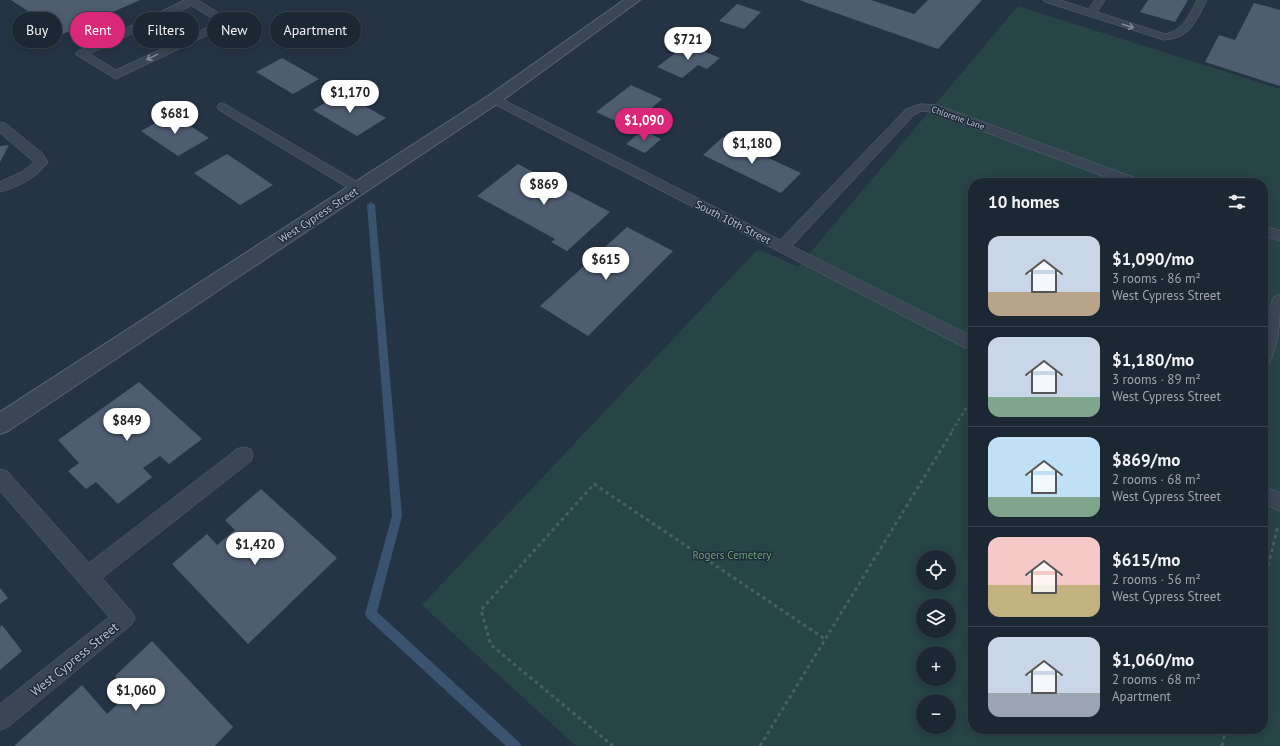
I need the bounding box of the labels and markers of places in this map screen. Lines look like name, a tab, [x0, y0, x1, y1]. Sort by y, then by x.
pin: $721	[664, 27, 712, 61]
pin: $1,170	[317, 80, 383, 114]
pin: $681	[151, 101, 199, 135]
pin: $1,090	[611, 108, 677, 142]
pin: $1,180	[719, 131, 785, 165]
pin: $869	[520, 172, 568, 206]
pin: $615	[582, 247, 630, 281]
pin: $849	[103, 408, 151, 442]
pin: $1,420	[222, 532, 288, 566]
pin: $1,060	[103, 678, 169, 712]

